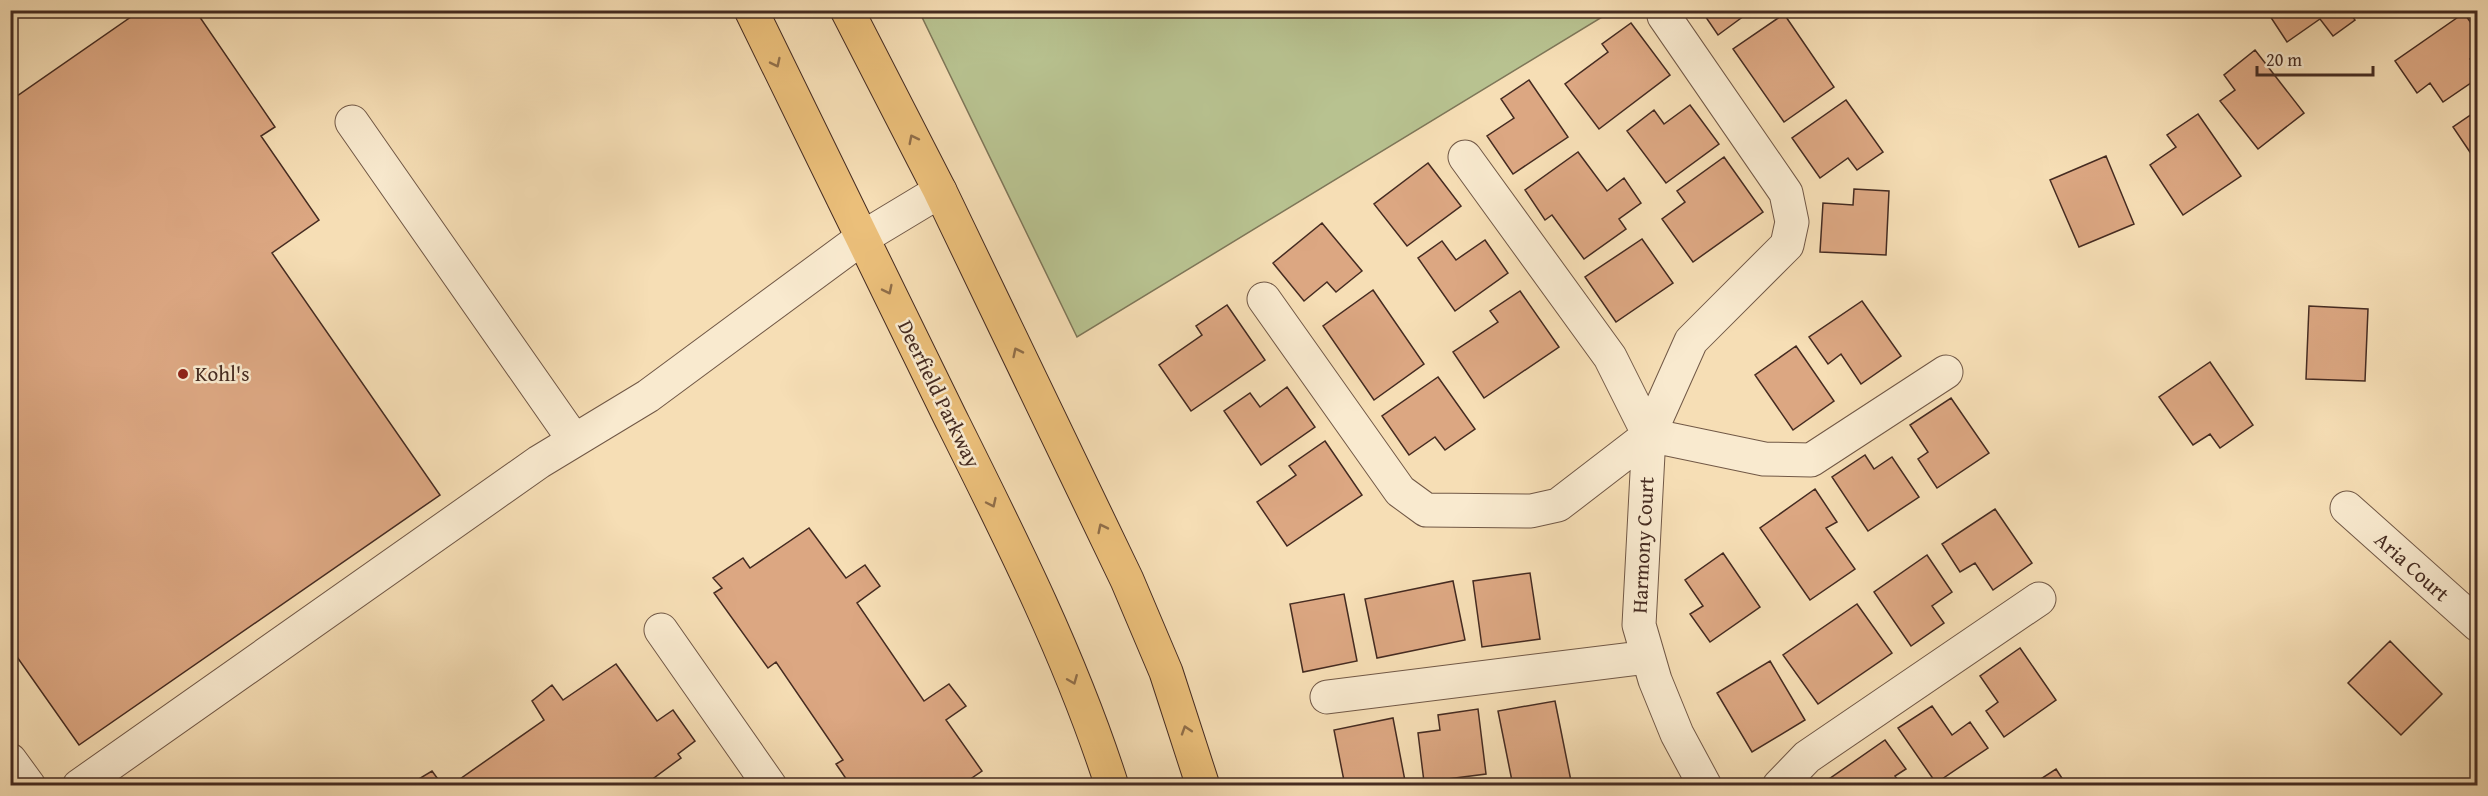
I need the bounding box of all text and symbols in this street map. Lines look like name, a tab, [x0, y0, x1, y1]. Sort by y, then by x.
scale bar	[2257, 39, 2372, 77]
text: 20 m	[2266, 46, 2302, 73]
one-way arrow	[769, 57, 781, 68]
one-way arrow	[909, 135, 920, 146]
one-way arrow	[881, 284, 892, 295]
street label: Deerfield Parkway	[890, 315, 989, 473]
one-way arrow	[1012, 348, 1024, 359]
place label: Kohl's	[195, 358, 250, 389]
marker: Kohl's	[176, 367, 190, 381]
street label: Harmony Court	[1623, 475, 1662, 614]
one-way arrow	[985, 497, 997, 508]
one-way arrow	[1097, 523, 1109, 534]
street label: Aria Court	[2368, 525, 2457, 609]
one-way arrow	[1066, 674, 1079, 685]
one-way arrow	[1180, 725, 1193, 736]

